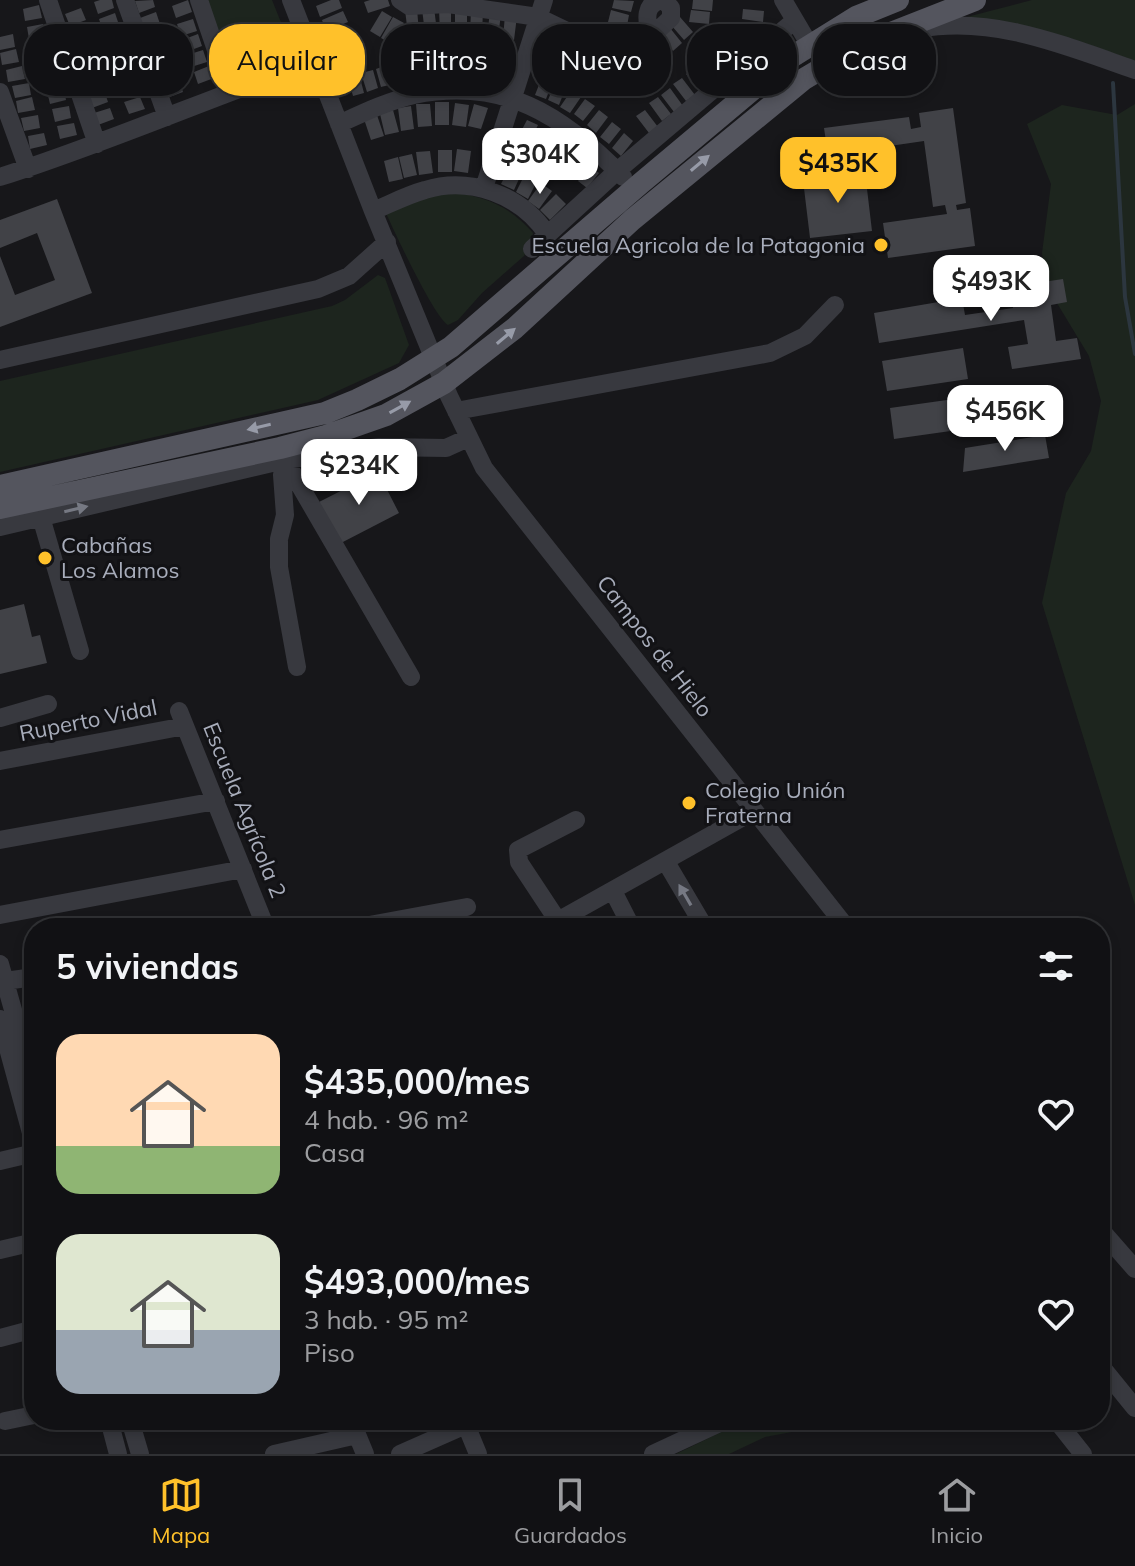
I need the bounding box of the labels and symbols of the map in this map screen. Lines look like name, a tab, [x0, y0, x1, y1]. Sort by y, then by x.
pin: $304K	[484, 128, 596, 196]
pin: $435K	[782, 137, 894, 205]
one-way arrow	[690, 155, 710, 172]
place label: Escuela Agricola de la Patagonia	[531, 231, 865, 259]
marker: Escuela Agricola de la Patagonia	[872, 236, 890, 254]
pin: $493K	[935, 255, 1047, 323]
one-way arrow	[496, 328, 516, 345]
pin: $456K	[949, 385, 1061, 453]
one-way arrow	[389, 400, 412, 414]
one-way arrow	[247, 421, 272, 434]
pin: $234K	[303, 439, 415, 507]
one-way arrow	[64, 502, 89, 515]
place label: Cabañas Los Alamos	[61, 531, 180, 584]
marker: Cabañas Los Alamos	[36, 549, 54, 567]
street label: Campos de Hielo	[591, 569, 719, 723]
street label: Ruperto Vidal	[17, 693, 159, 747]
street label: Escuela Agrícola 2	[197, 718, 293, 902]
place label: Colegio Unión Fraterna	[705, 776, 846, 829]
marker: Colegio Unión Fraterna	[680, 794, 698, 812]
one-way arrow	[678, 884, 692, 906]

